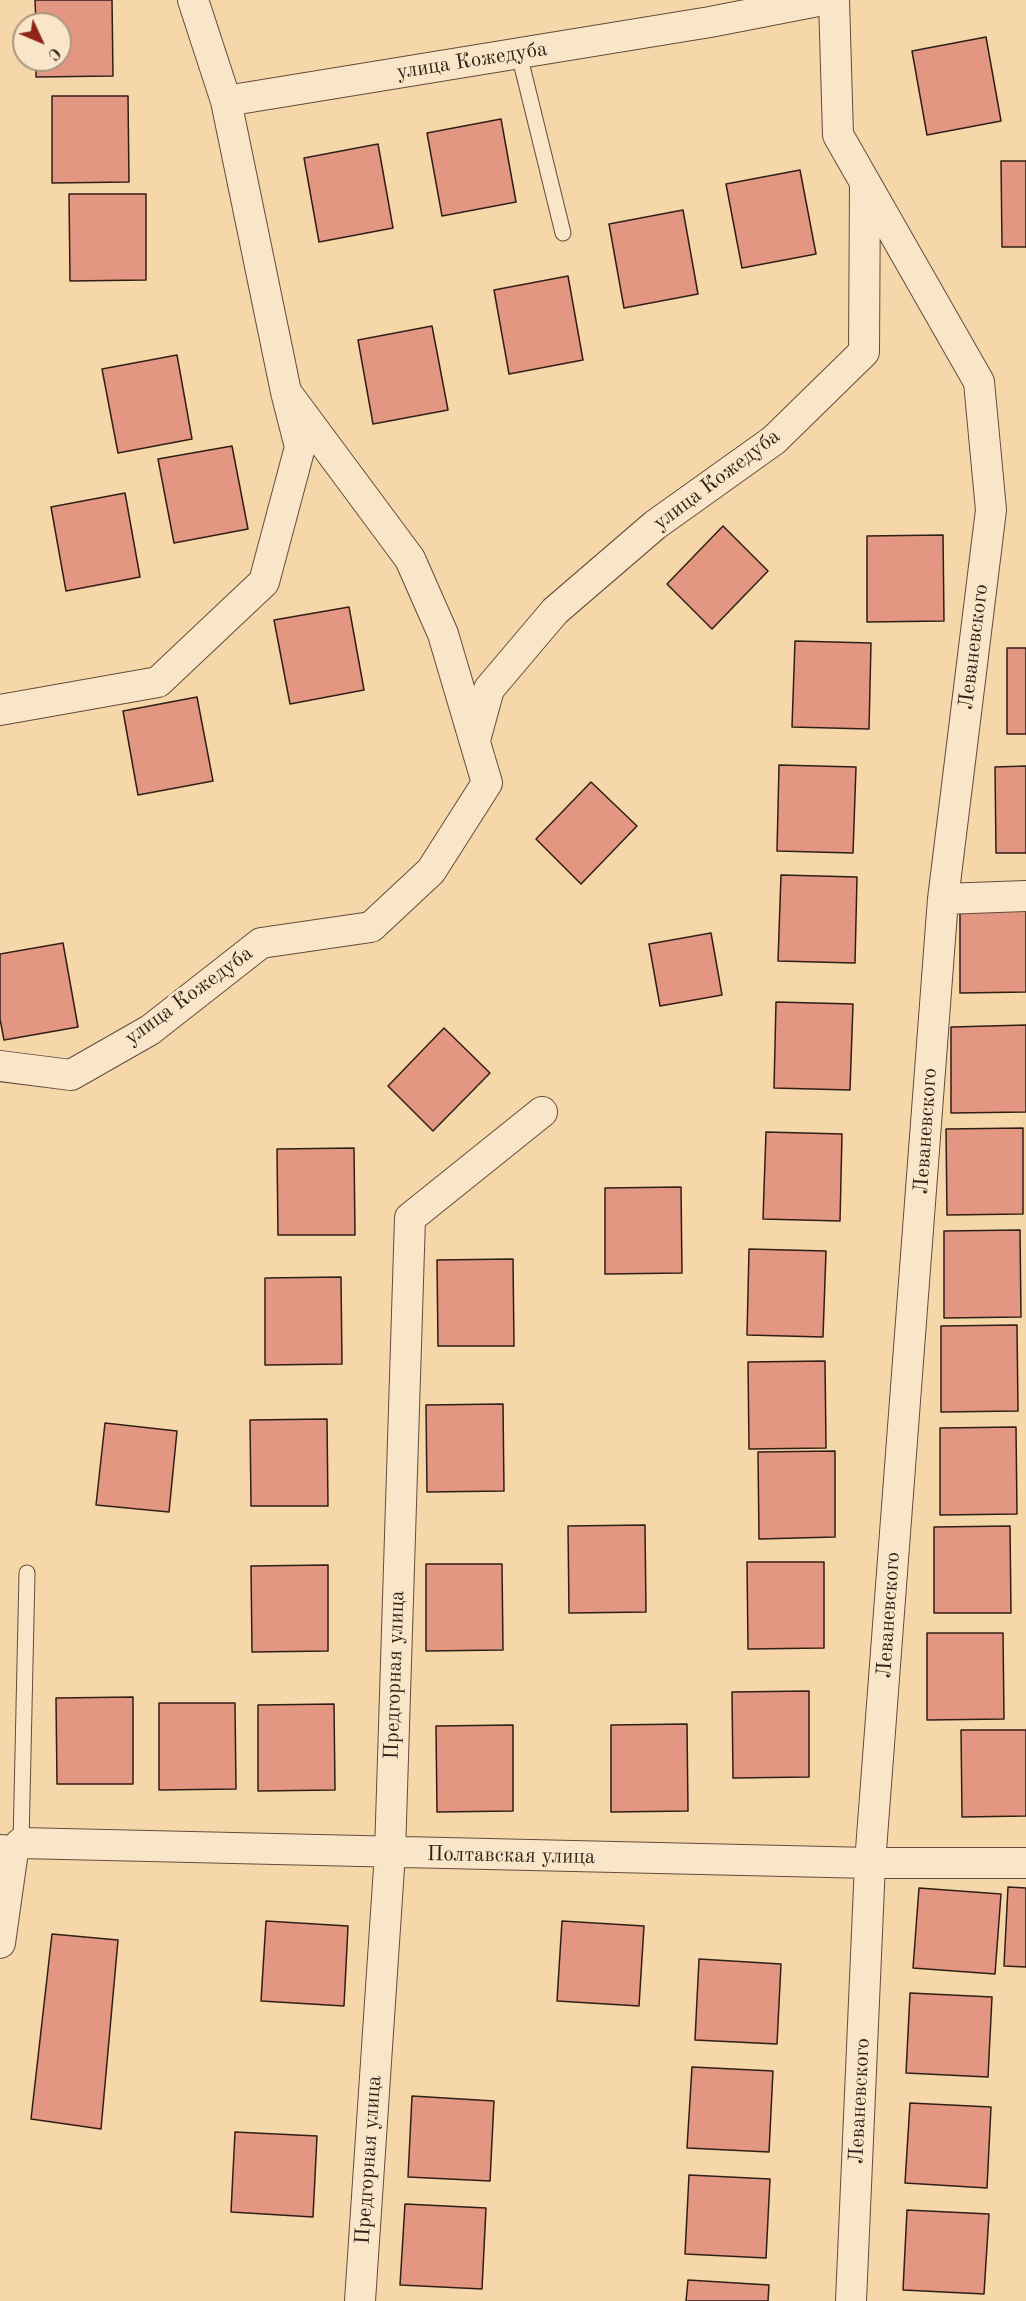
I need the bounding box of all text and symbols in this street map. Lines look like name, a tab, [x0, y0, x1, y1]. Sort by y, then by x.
north arrow	[12, 12, 72, 72]
street label: улица Кожедуба	[395, 37, 549, 85]
text: С	[44, 44, 63, 62]
street label: улица Кожедуба	[649, 424, 785, 536]
street label: Леваневского	[954, 583, 994, 711]
street label: улица Кожедуба	[120, 941, 258, 1051]
street label: Леваневского	[909, 1067, 943, 1195]
street label: Леваневского	[872, 1551, 906, 1679]
street label: Предгорная улица	[379, 1590, 411, 1760]
street label: Полтавская улица	[427, 1842, 595, 1870]
street label: Леваневского	[844, 2037, 876, 2165]
street label: Предгорная улица	[351, 2075, 387, 2245]

